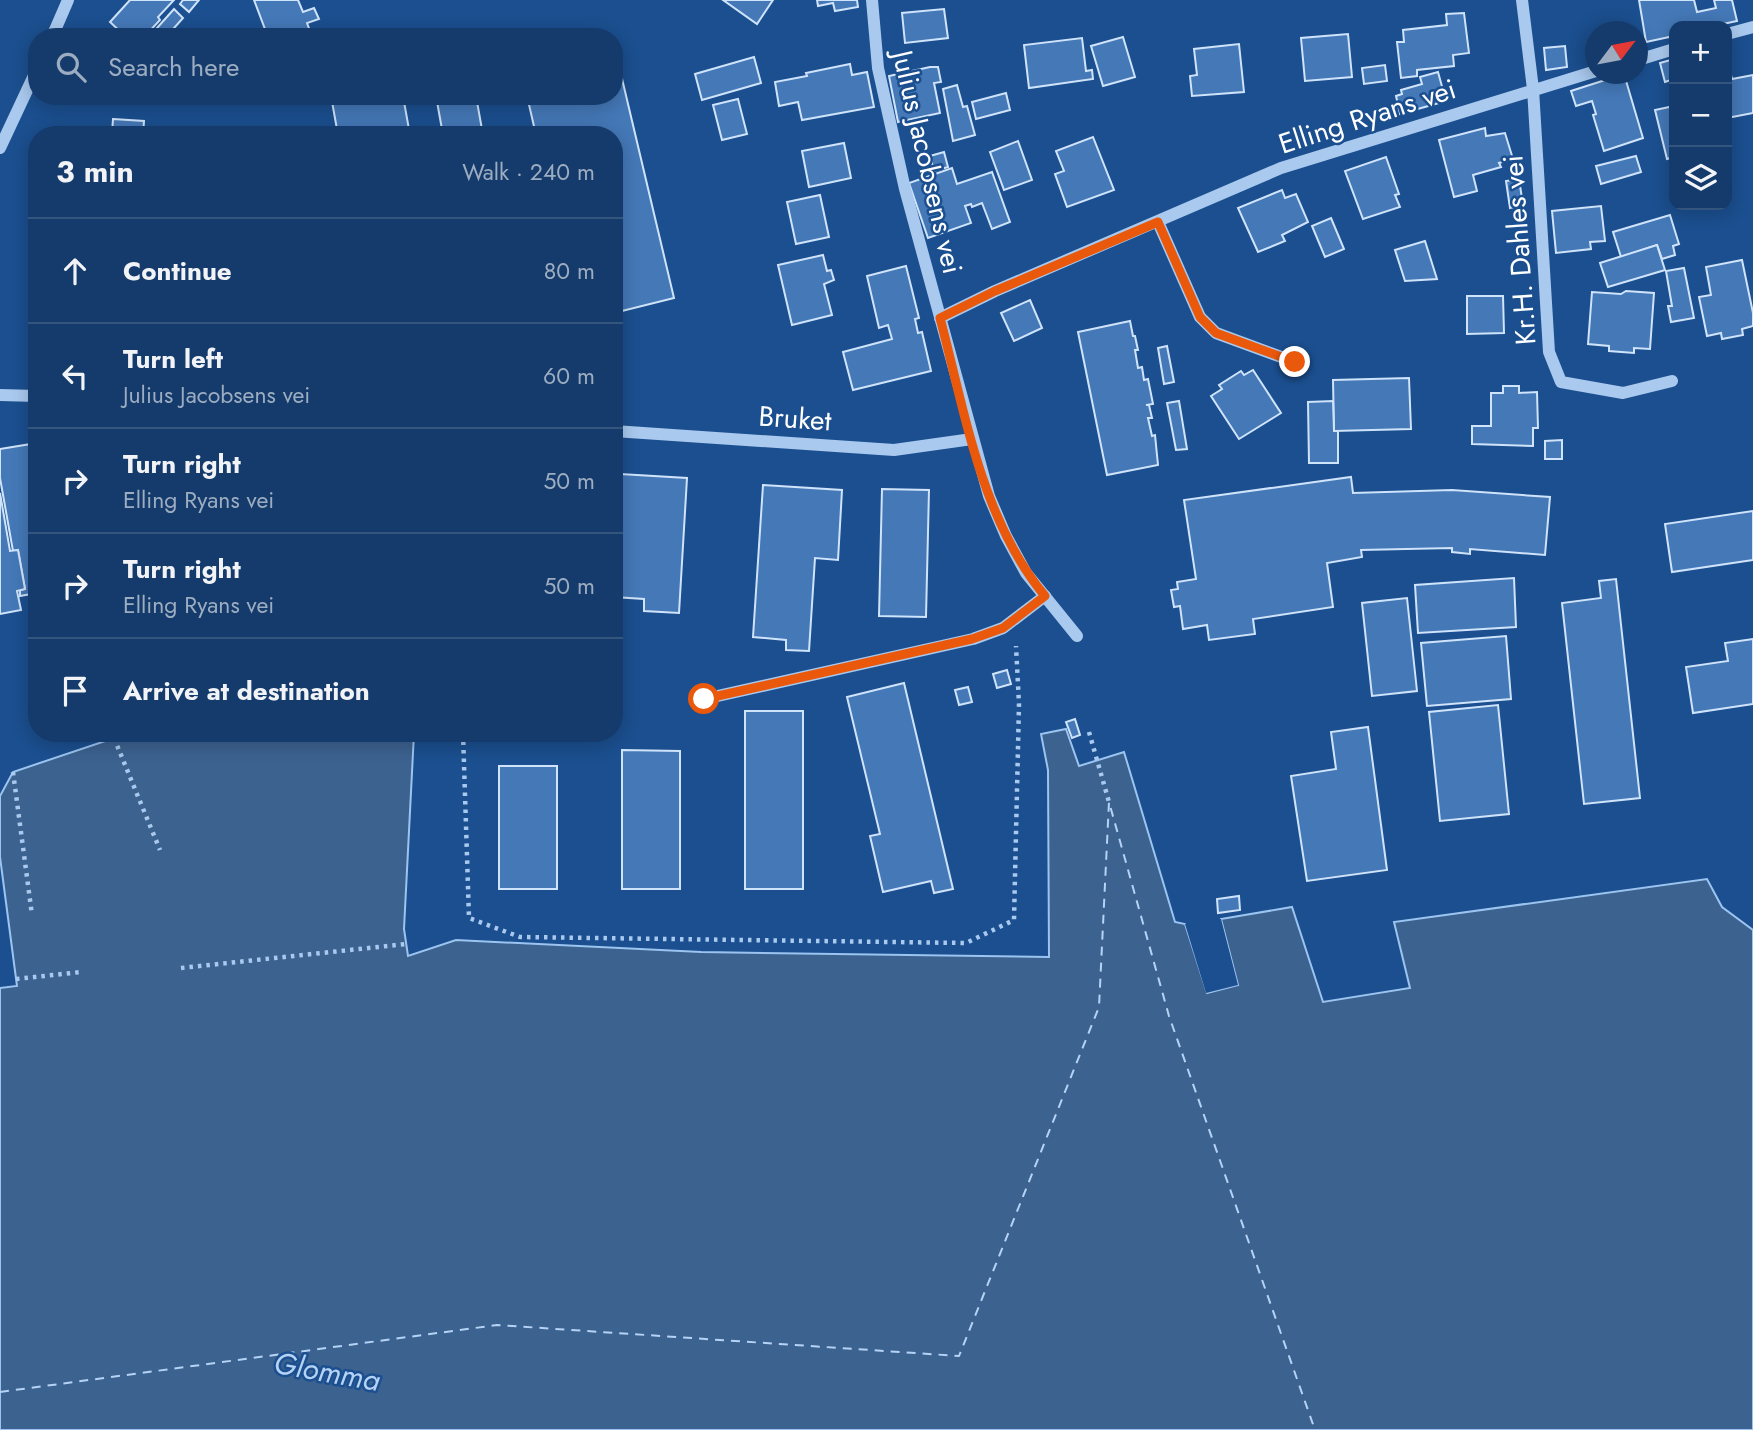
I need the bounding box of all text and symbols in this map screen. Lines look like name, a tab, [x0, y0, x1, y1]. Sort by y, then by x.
north arrow	[1585, 21, 1648, 84]
map controls	[1669, 21, 1732, 210]
button: +	[1669, 21, 1732, 84]
search box	[28, 28, 623, 105]
street label: Julius Jacobsens vei	[881, 43, 973, 278]
icon: search	[52, 48, 90, 86]
text: Search here	[108, 48, 240, 86]
street label: Elling Ryans vei	[1273, 69, 1461, 164]
button: −	[1669, 84, 1732, 147]
button: layers	[1669, 147, 1732, 210]
text: 3 min	[56, 150, 134, 193]
street label: Kr.H. Dahles vei	[1492, 154, 1547, 346]
text: Walk · 240 m	[462, 155, 595, 189]
icon: ahead	[56, 252, 94, 290]
text: Continue	[123, 252, 232, 290]
text: 80 m	[544, 254, 595, 288]
text: Turn left	[123, 340, 223, 378]
route end	[1279, 346, 1310, 377]
icon: left	[56, 357, 94, 395]
text: 60 m	[543, 359, 595, 393]
text: Julius Jacobsens vei	[123, 378, 310, 412]
street label: Bruket	[757, 396, 833, 442]
text: Turn right	[123, 445, 241, 483]
icon: right	[56, 462, 94, 500]
text: 50 m	[543, 464, 595, 498]
text: Elling Ryans vei	[123, 483, 274, 517]
text: Turn right	[123, 550, 241, 588]
icon: right	[56, 567, 94, 605]
text: 50 m	[543, 569, 595, 603]
text: Elling Ryans vei	[123, 588, 274, 622]
icon: arrive	[56, 672, 94, 710]
text: Arrive at destination	[123, 672, 370, 710]
route start	[688, 683, 719, 714]
water label: Glomma	[271, 1341, 384, 1402]

